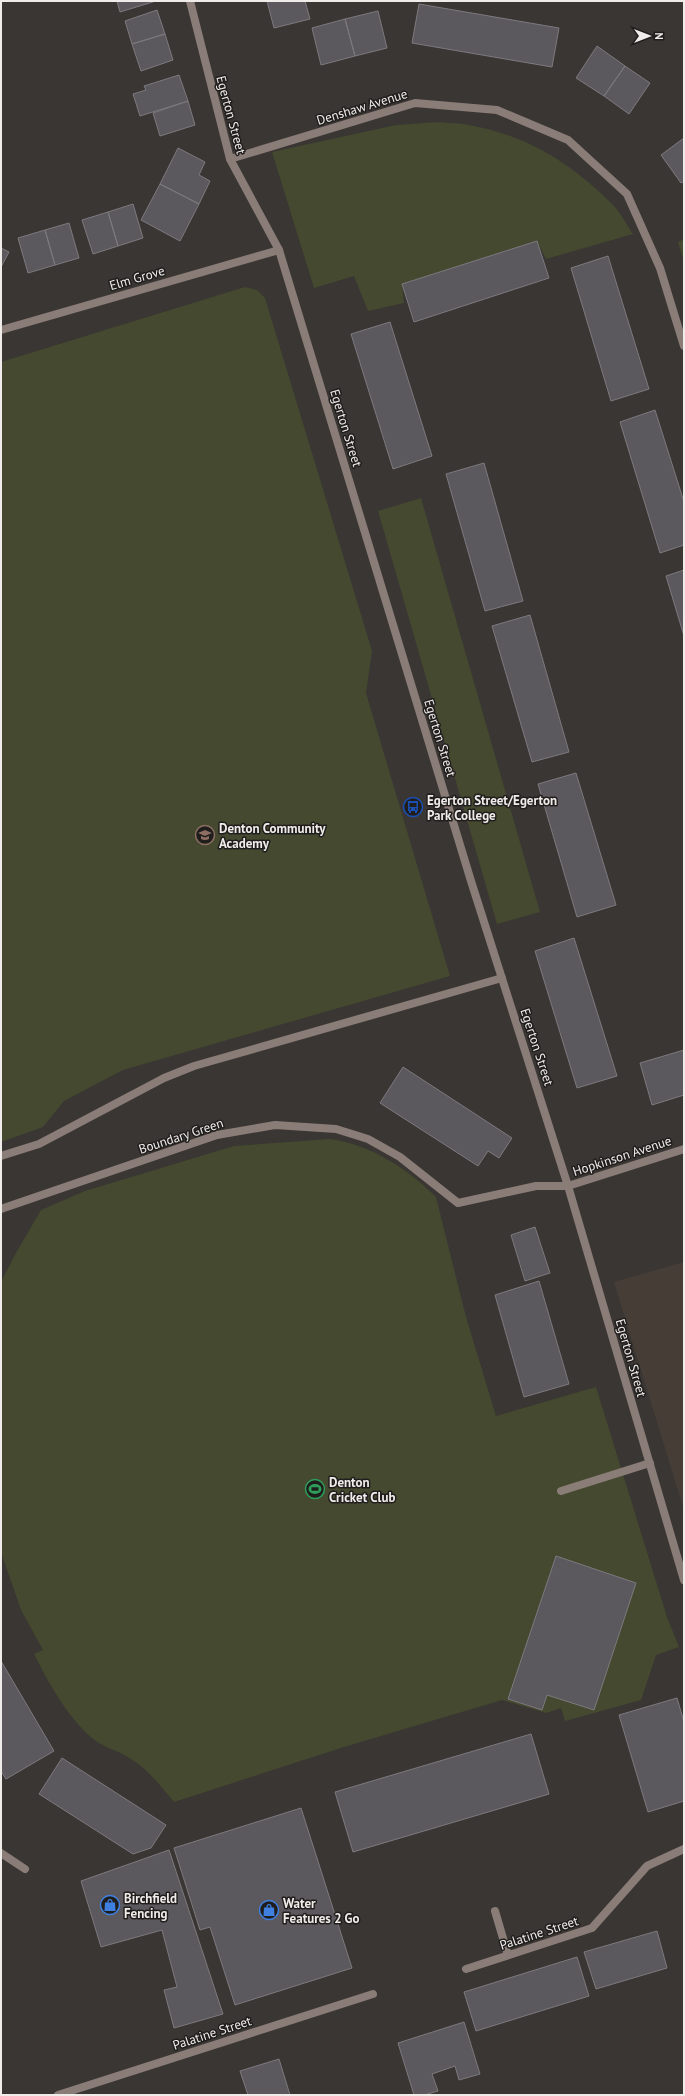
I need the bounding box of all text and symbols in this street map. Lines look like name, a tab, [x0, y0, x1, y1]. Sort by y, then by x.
north arrow	[629, 16, 669, 56]
text: N	[652, 32, 666, 40]
street label: Egerton Street	[212, 74, 250, 157]
street label: Denshaw Avenue	[314, 85, 410, 129]
street label: Elm Grove	[107, 262, 167, 294]
street label: Egerton Street	[326, 387, 366, 469]
street label: Egerton Street	[420, 697, 460, 779]
place label: Egerton Street/Egerton Park College	[427, 792, 557, 824]
bus stop icon: Egerton Street/Egerton Park College	[402, 796, 424, 818]
place label: Denton Community Academy	[219, 820, 326, 852]
school or university icon: Denton Community Academy	[194, 824, 216, 846]
street label: Egerton Street	[516, 1006, 558, 1088]
street label: Boundary Green	[136, 1114, 226, 1158]
street label: Hopkinson Avenue	[571, 1132, 673, 1180]
street label: Egerton Street	[612, 1317, 650, 1400]
place label: Denton Cricket Club	[329, 1474, 395, 1506]
sports icon: Denton Cricket Club	[304, 1478, 326, 1500]
place label: Birchfield Fencing	[124, 1890, 177, 1922]
shop icon: Birchfield Fencing	[99, 1894, 121, 1916]
place label: Water Features 2 Go	[283, 1895, 360, 1927]
shop icon: Water Features 2 Go	[258, 1899, 280, 1921]
street label: Palatine Street	[497, 1912, 581, 1954]
street label: Palatine Street	[170, 2012, 254, 2054]

